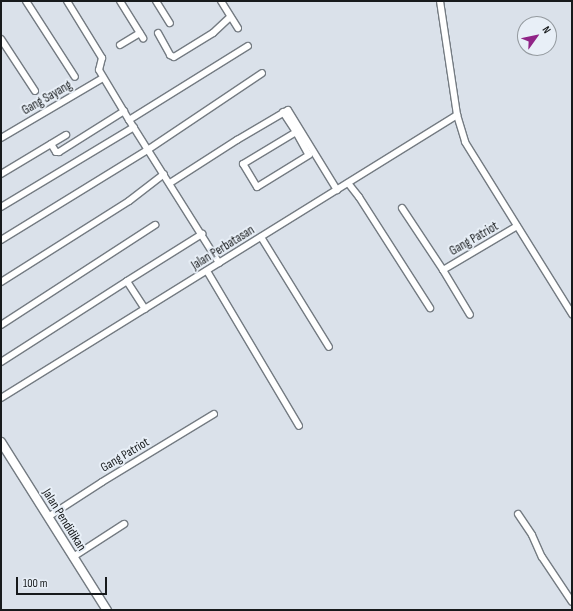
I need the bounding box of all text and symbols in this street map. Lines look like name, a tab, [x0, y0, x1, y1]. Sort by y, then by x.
north arrow	[517, 16, 557, 56]
text: N	[540, 24, 554, 36]
street label: Gang Sayang	[19, 77, 75, 119]
street label: Gang Patriot	[447, 219, 501, 259]
street label: Jalan Perbatasan	[188, 222, 258, 274]
street label: Gang Patriot	[98, 434, 152, 476]
street label: Jalan Pendidikan	[39, 486, 89, 554]
scale bar	[18, 569, 109, 595]
text: 100 m	[23, 576, 48, 591]

